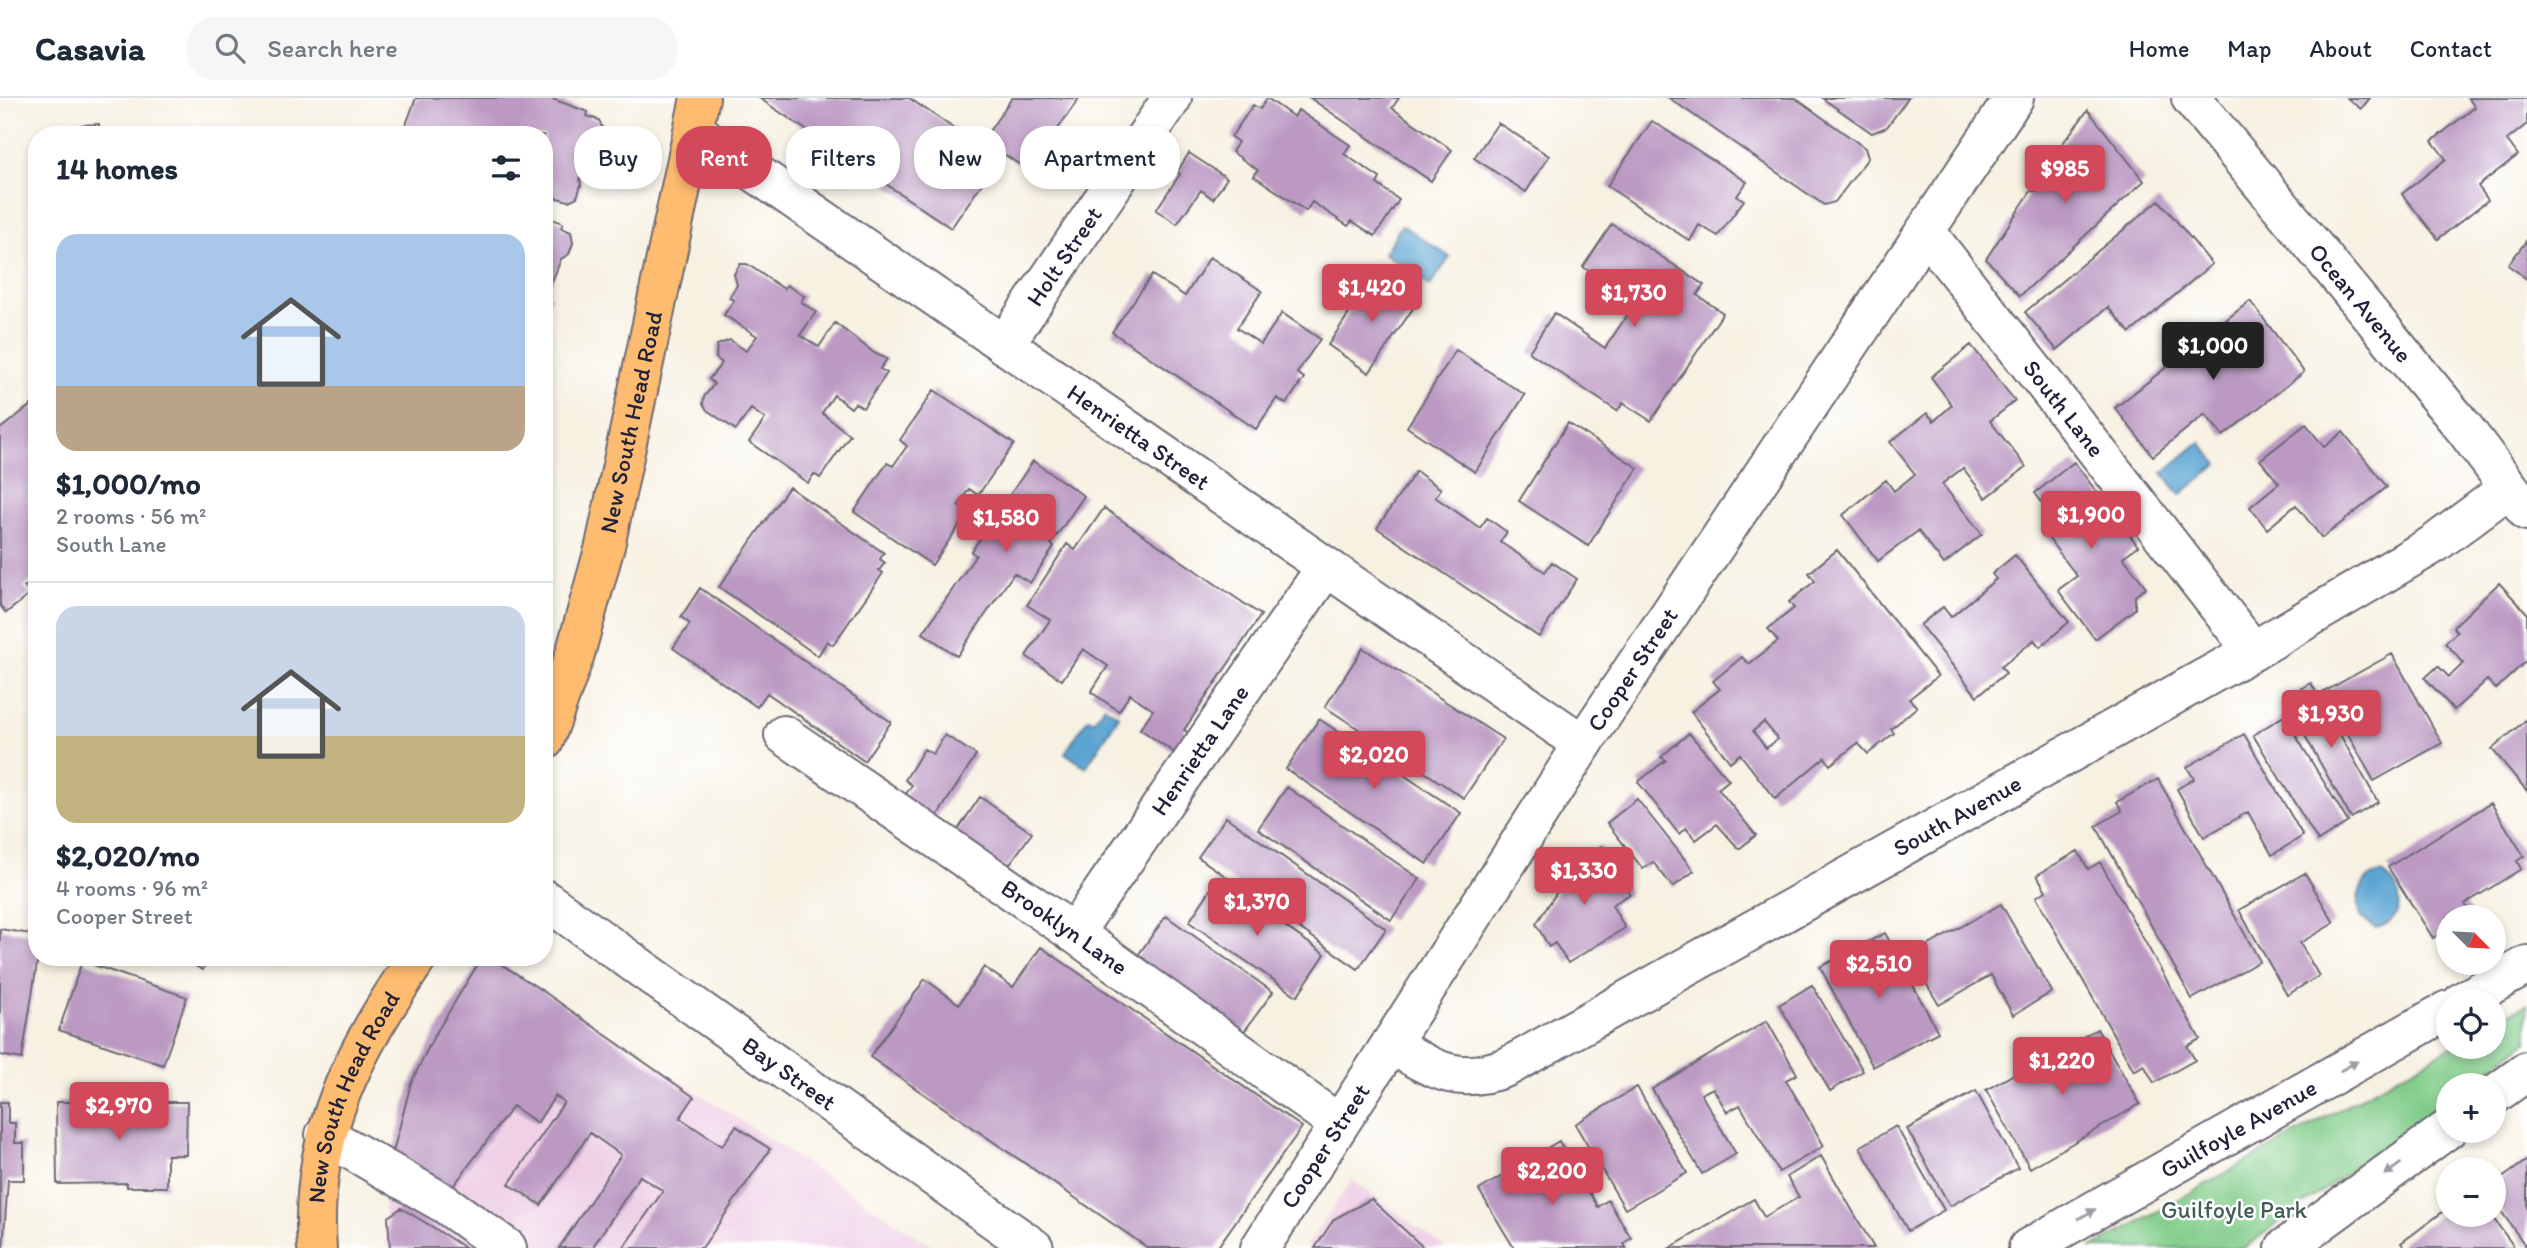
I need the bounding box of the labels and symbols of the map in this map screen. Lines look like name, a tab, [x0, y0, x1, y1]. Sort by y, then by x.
pin: $985	[2024, 146, 2106, 205]
street label: Holt Street	[1020, 201, 1108, 312]
street label: Ocean Avenue	[2303, 237, 2419, 368]
pin: $1,420	[1315, 264, 1429, 324]
pin: $1,730	[1577, 270, 1691, 329]
street label: New South Head Road	[593, 308, 668, 536]
pin: $1,000	[2156, 322, 2270, 382]
street label: South Lane	[2017, 354, 2111, 463]
street label: Henrietta Street	[1062, 377, 1216, 496]
pin: $1,900	[2034, 491, 2148, 551]
pin: $1,580	[949, 494, 1063, 554]
street label: Cooper Street	[1581, 602, 1684, 737]
street label: Henrietta Lane	[1144, 679, 1255, 821]
pin: $1,930	[2274, 690, 2388, 750]
pin: $2,020	[1317, 732, 1431, 791]
street label: South Avenue	[1888, 768, 2026, 863]
pin: $1,330	[1527, 848, 1641, 907]
street label: Brooklyn Lane	[996, 873, 1134, 981]
pin: $1,370	[1200, 878, 1314, 938]
north arrow	[2436, 905, 2506, 975]
pin: $2,510	[1822, 940, 1936, 1000]
street label: New South Head Road	[301, 985, 406, 1204]
street label: Bay Street	[737, 1030, 842, 1117]
pin: $1,220	[2005, 1038, 2119, 1097]
one-way arrow	[2339, 1060, 2358, 1072]
street label: Guilfoyle Avenue	[2155, 1072, 2322, 1184]
street label: Cooper Street	[1274, 1078, 1376, 1214]
pin: $2,970	[62, 1082, 176, 1142]
pin: $2,200	[1495, 1148, 1609, 1207]
one-way arrow	[2384, 1162, 2402, 1176]
park label: Guilfoyle Park	[2161, 1195, 2308, 1224]
one-way arrow	[2077, 1208, 2097, 1220]

